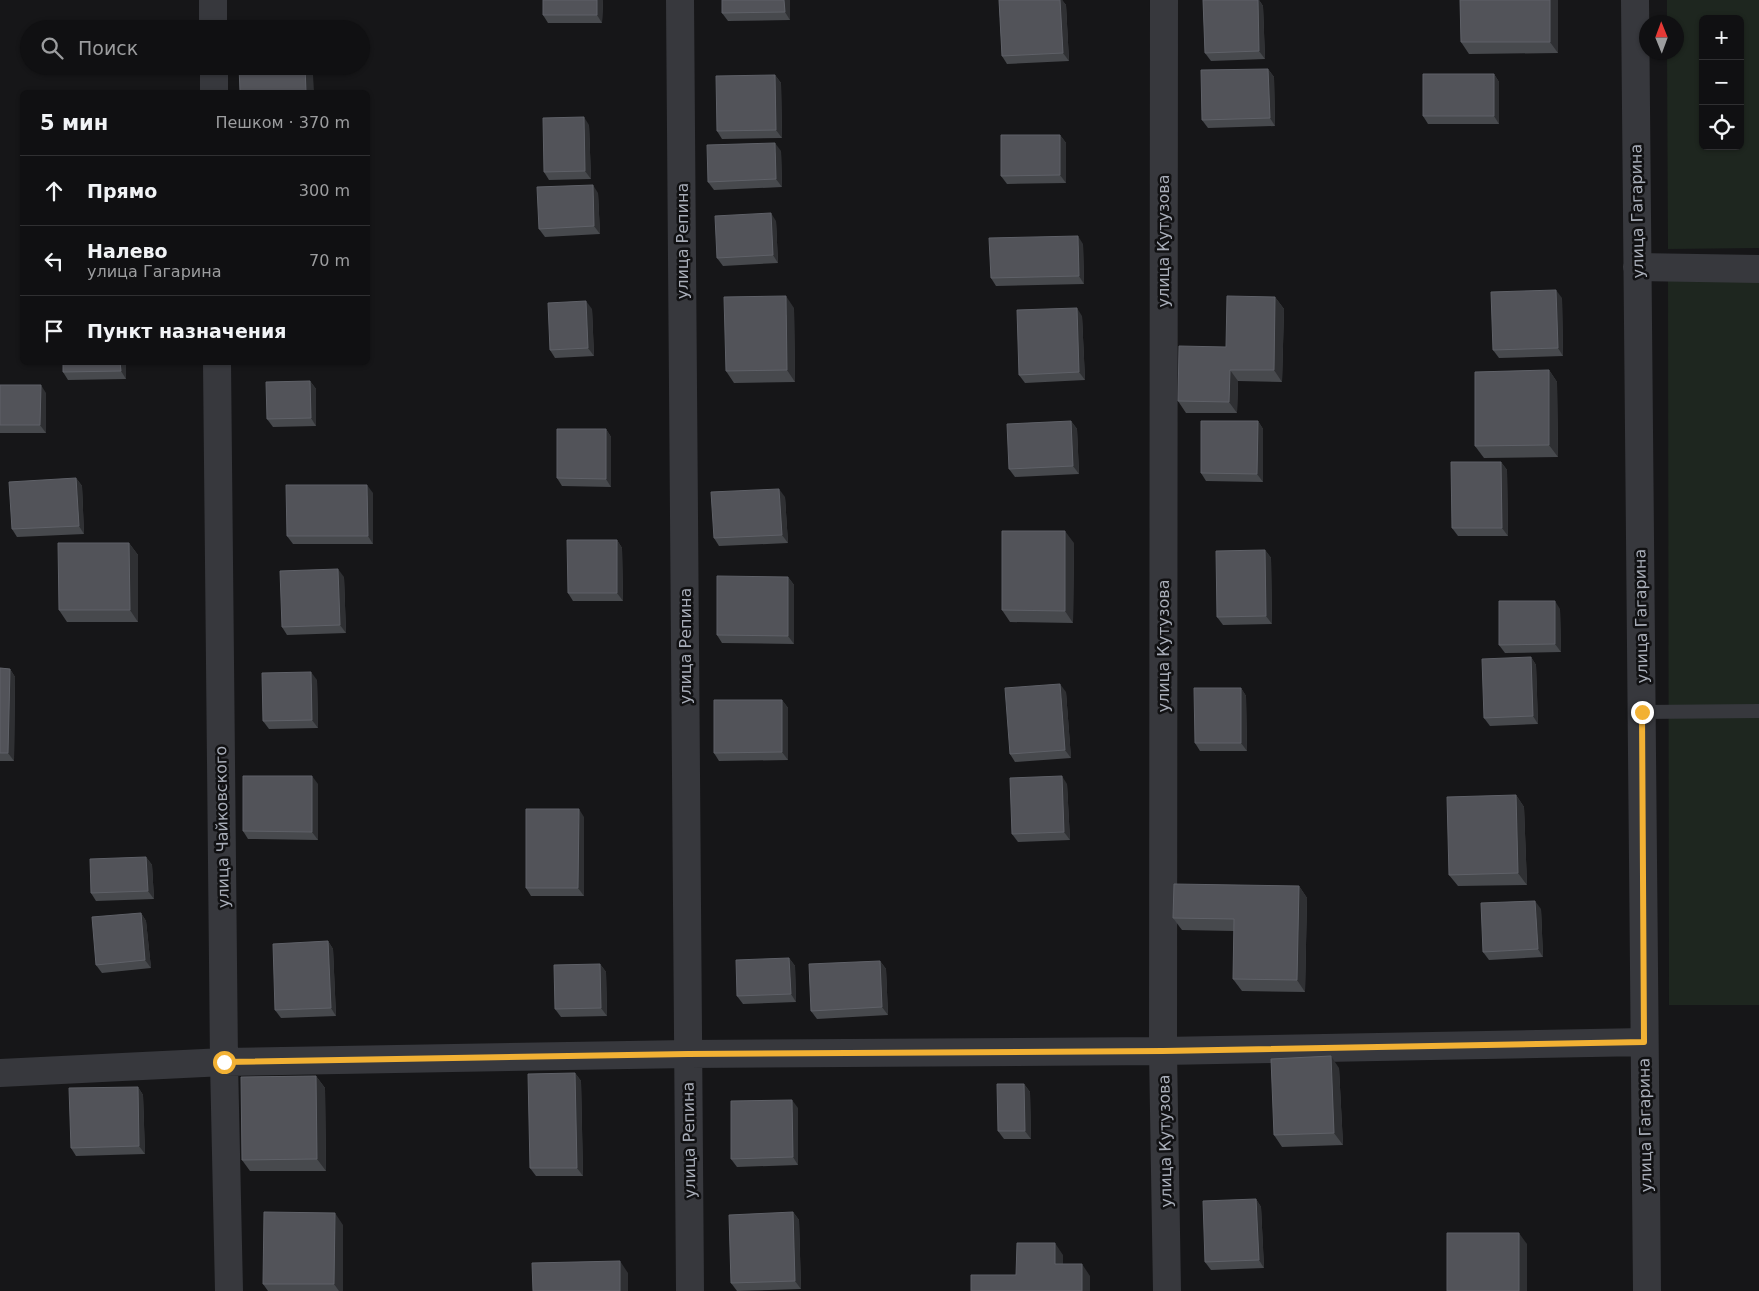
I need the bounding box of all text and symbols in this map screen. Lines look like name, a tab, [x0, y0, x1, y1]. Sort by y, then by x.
north arrow	[1639, 15, 1684, 60]
map controls	[1699, 15, 1744, 150]
button: +	[1699, 15, 1744, 60]
search box	[20, 20, 370, 75]
icon: search	[38, 34, 66, 62]
text: Поиск	[78, 37, 138, 59]
button: −	[1699, 60, 1744, 105]
button: locate	[1699, 105, 1744, 150]
text: 5 мин	[40, 111, 108, 135]
text: Пешком · 370 m	[215, 113, 350, 132]
street label: улица Гагарина	[1626, 144, 1648, 278]
street label: улица Кутузова	[1154, 174, 1173, 308]
icon: ahead	[40, 177, 68, 205]
text: Прямо	[87, 180, 157, 202]
text: 300 m	[299, 181, 350, 200]
street label: улица Репина	[673, 183, 692, 299]
text: Налево	[87, 240, 168, 262]
icon: left	[40, 247, 68, 275]
text: 70 m	[309, 251, 350, 270]
text: улица Гагарина	[87, 262, 221, 281]
icon: arrive	[40, 317, 68, 345]
text: Пункт назначения	[87, 320, 286, 342]
street label: улица Гагарина	[1630, 549, 1652, 683]
street label: улица Кутузова	[1154, 579, 1173, 713]
street label: улица Репина	[676, 588, 695, 704]
route end	[1631, 701, 1654, 724]
street label: улица Чайковского	[211, 746, 233, 908]
route start	[213, 1051, 236, 1074]
street label: улица Гагарина	[1634, 1058, 1656, 1192]
street label: улица Кутузова	[1154, 1074, 1176, 1208]
street label: улица Репина	[678, 1082, 700, 1198]

